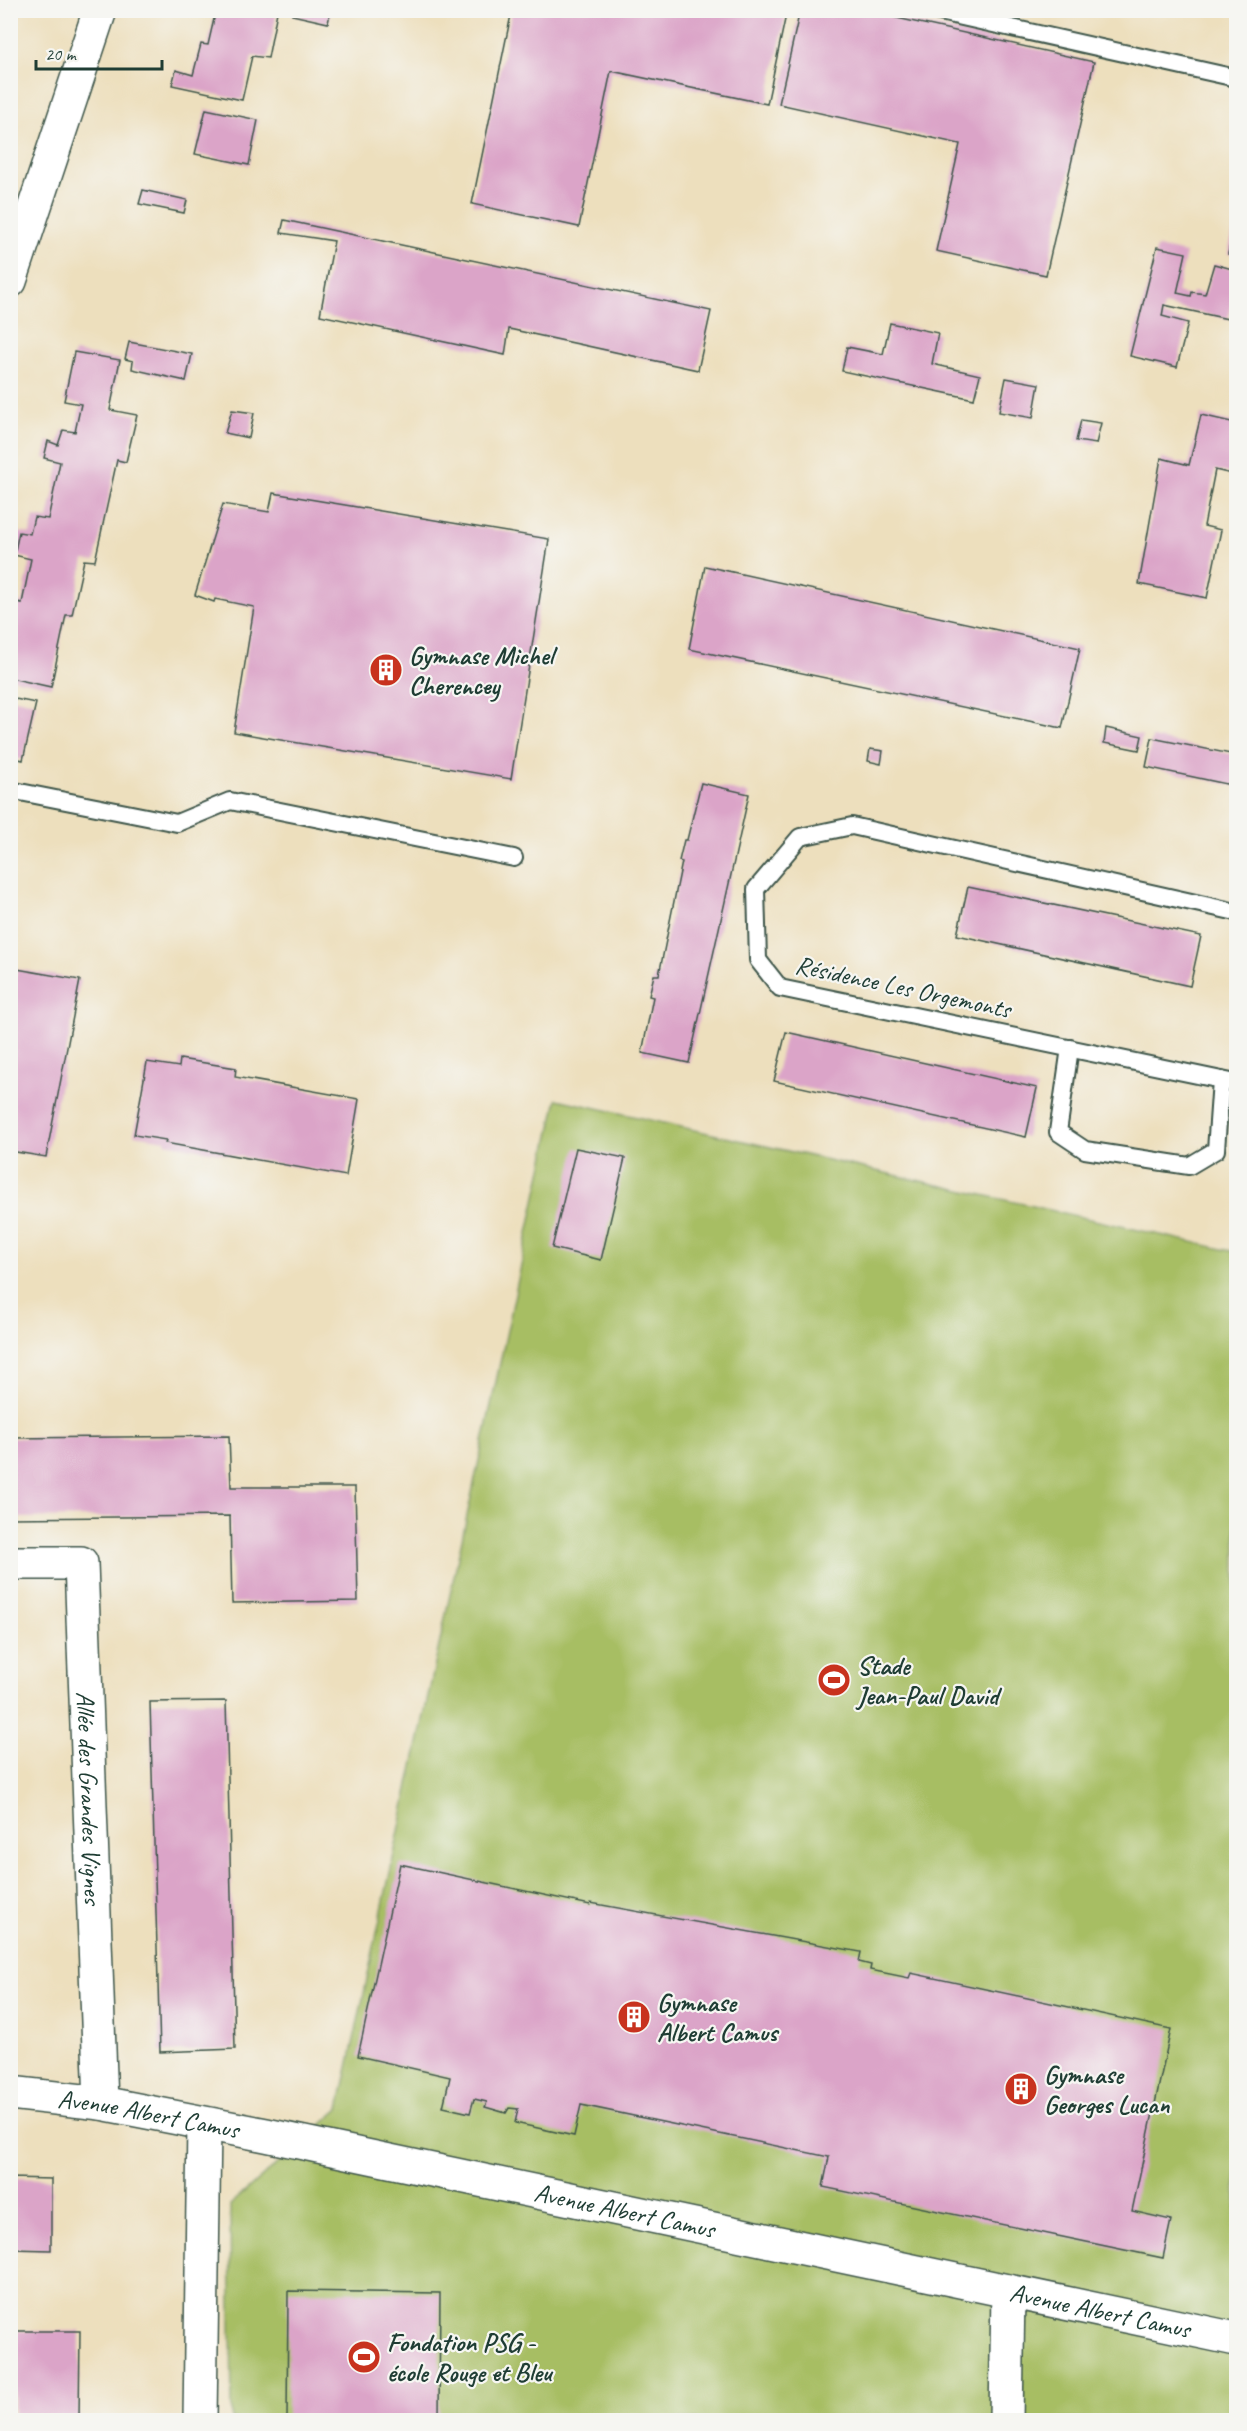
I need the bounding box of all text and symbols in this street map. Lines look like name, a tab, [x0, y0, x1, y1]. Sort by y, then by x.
scale bar	[36, 33, 162, 71]
text: 20 m	[45, 43, 78, 65]
place label: Gymnase Michel Cherencey	[409, 639, 559, 702]
building icon: Gymnase Michel Cherencey	[368, 652, 404, 688]
street label: Résidence Les Orgemonts	[792, 948, 1016, 1026]
place label: Stade Jean-Paul David	[855, 1649, 1003, 1712]
sports icon: Stade Jean-Paul David	[816, 1662, 852, 1698]
street label: Allée des Grandes Vignes	[69, 1691, 110, 1907]
place label: Gymnase Albert Camus	[657, 1986, 780, 2049]
building icon: Gymnase Albert Camus	[616, 1999, 652, 2035]
place label: Gymnase Georges Lucan	[1044, 2058, 1171, 2121]
building icon: Gymnase Georges Lucan	[1003, 2071, 1039, 2107]
street label: Avenue Albert Camus	[56, 2082, 244, 2146]
street label: Avenue Albert Camus	[531, 2175, 720, 2246]
street label: Avenue Albert Camus	[1007, 2275, 1195, 2346]
place label: Fondation PSG - école Rouge et Bleu	[387, 2326, 554, 2389]
sports icon: Fondation PSG - école Rouge et Bleu	[346, 2339, 382, 2375]

